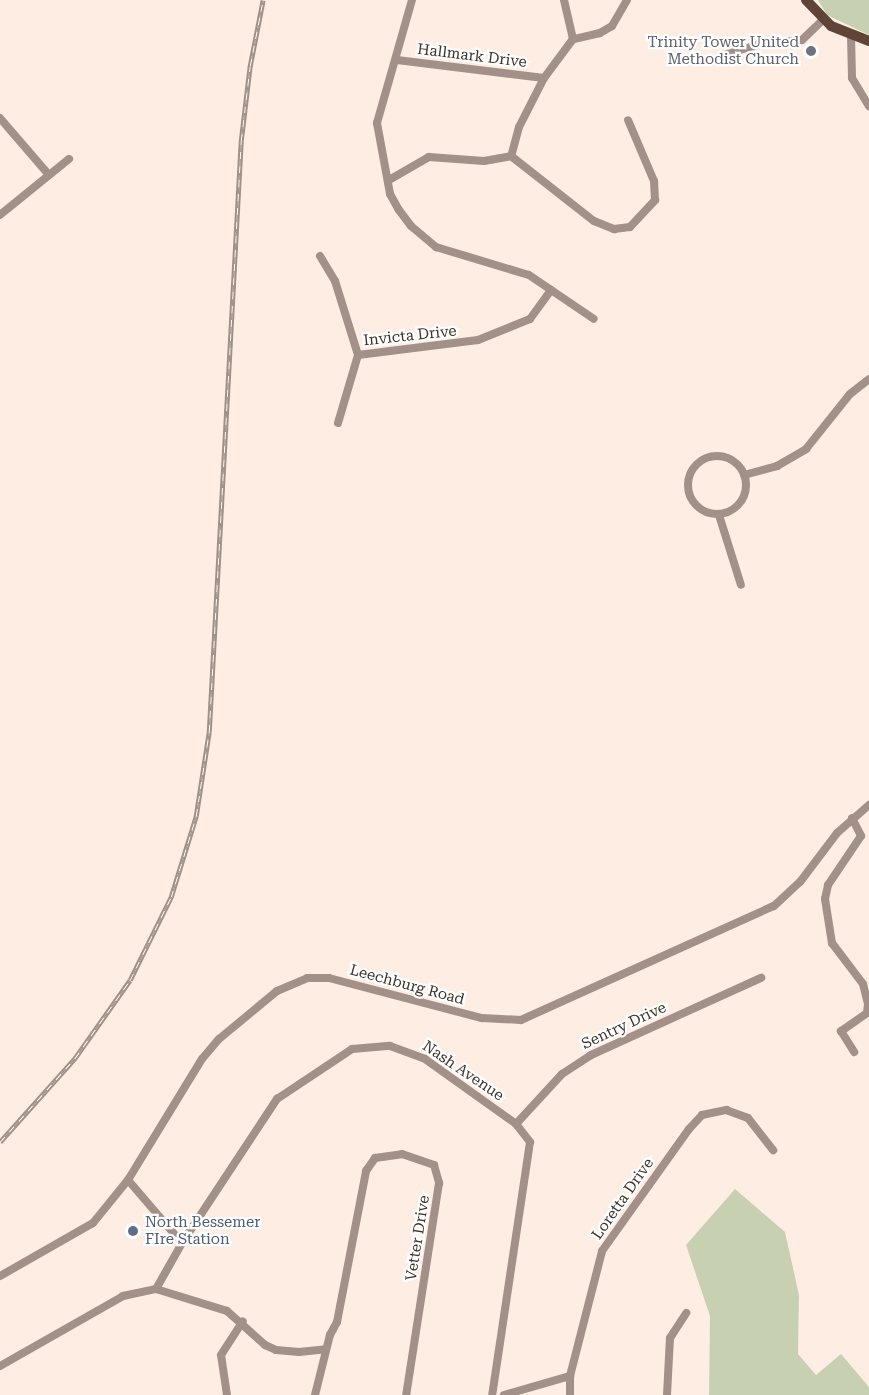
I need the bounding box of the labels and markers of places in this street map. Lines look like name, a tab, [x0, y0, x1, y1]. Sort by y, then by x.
place label: Trinity Tower United Methodist Church	[647, 33, 799, 68]
marker: Trinity Tower United Methodist Church	[804, 44, 818, 58]
place label: North Bessemer FIre Station	[145, 1213, 260, 1248]
marker: North Bessemer FIre Station	[126, 1224, 140, 1238]

